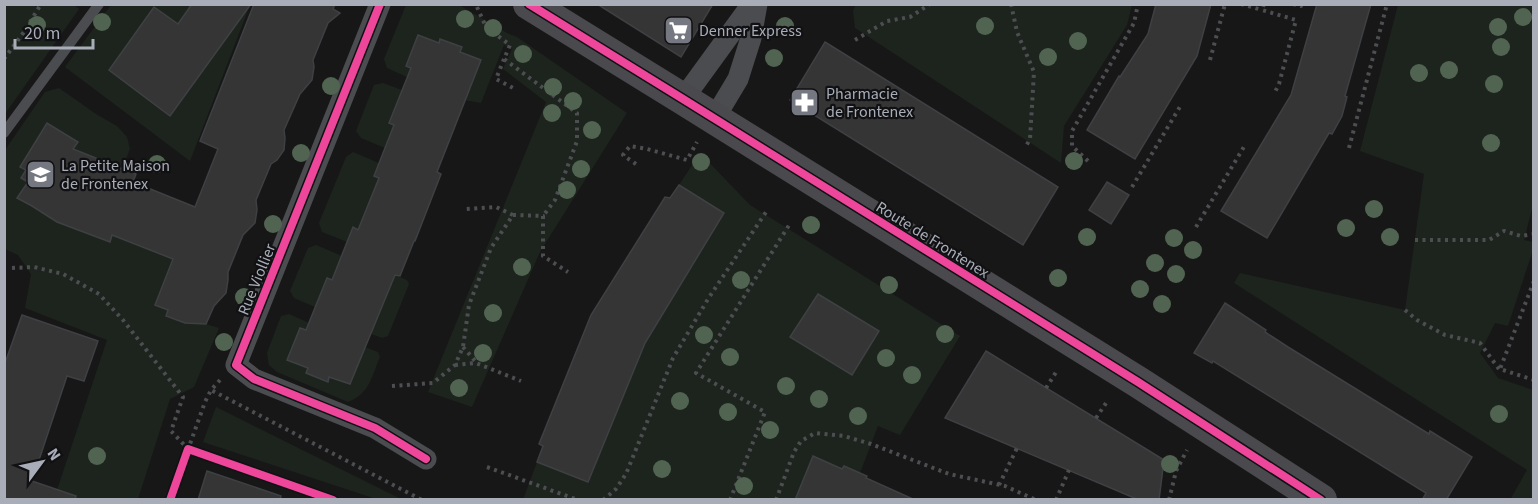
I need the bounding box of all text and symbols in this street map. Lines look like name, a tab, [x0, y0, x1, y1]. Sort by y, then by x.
scale bar	[15, 12, 93, 50]
supermarket icon: Denner Express	[662, 14, 694, 46]
place label: Denner Express	[699, 20, 802, 42]
text: 20 m	[24, 21, 60, 46]
place label: Pharmacie de Frontenex	[826, 83, 913, 123]
pharmacy icon: Pharmacie de Frontenex	[789, 86, 821, 118]
place label: La Petite Maison de Frontenex	[61, 155, 170, 195]
school or university icon: La Petite Maison de Frontenex	[24, 158, 56, 190]
street label: Route de Frontenex	[872, 196, 993, 284]
street label: Rue Viollier	[233, 240, 281, 318]
north arrow	[12, 432, 72, 492]
text: N	[42, 444, 66, 465]

